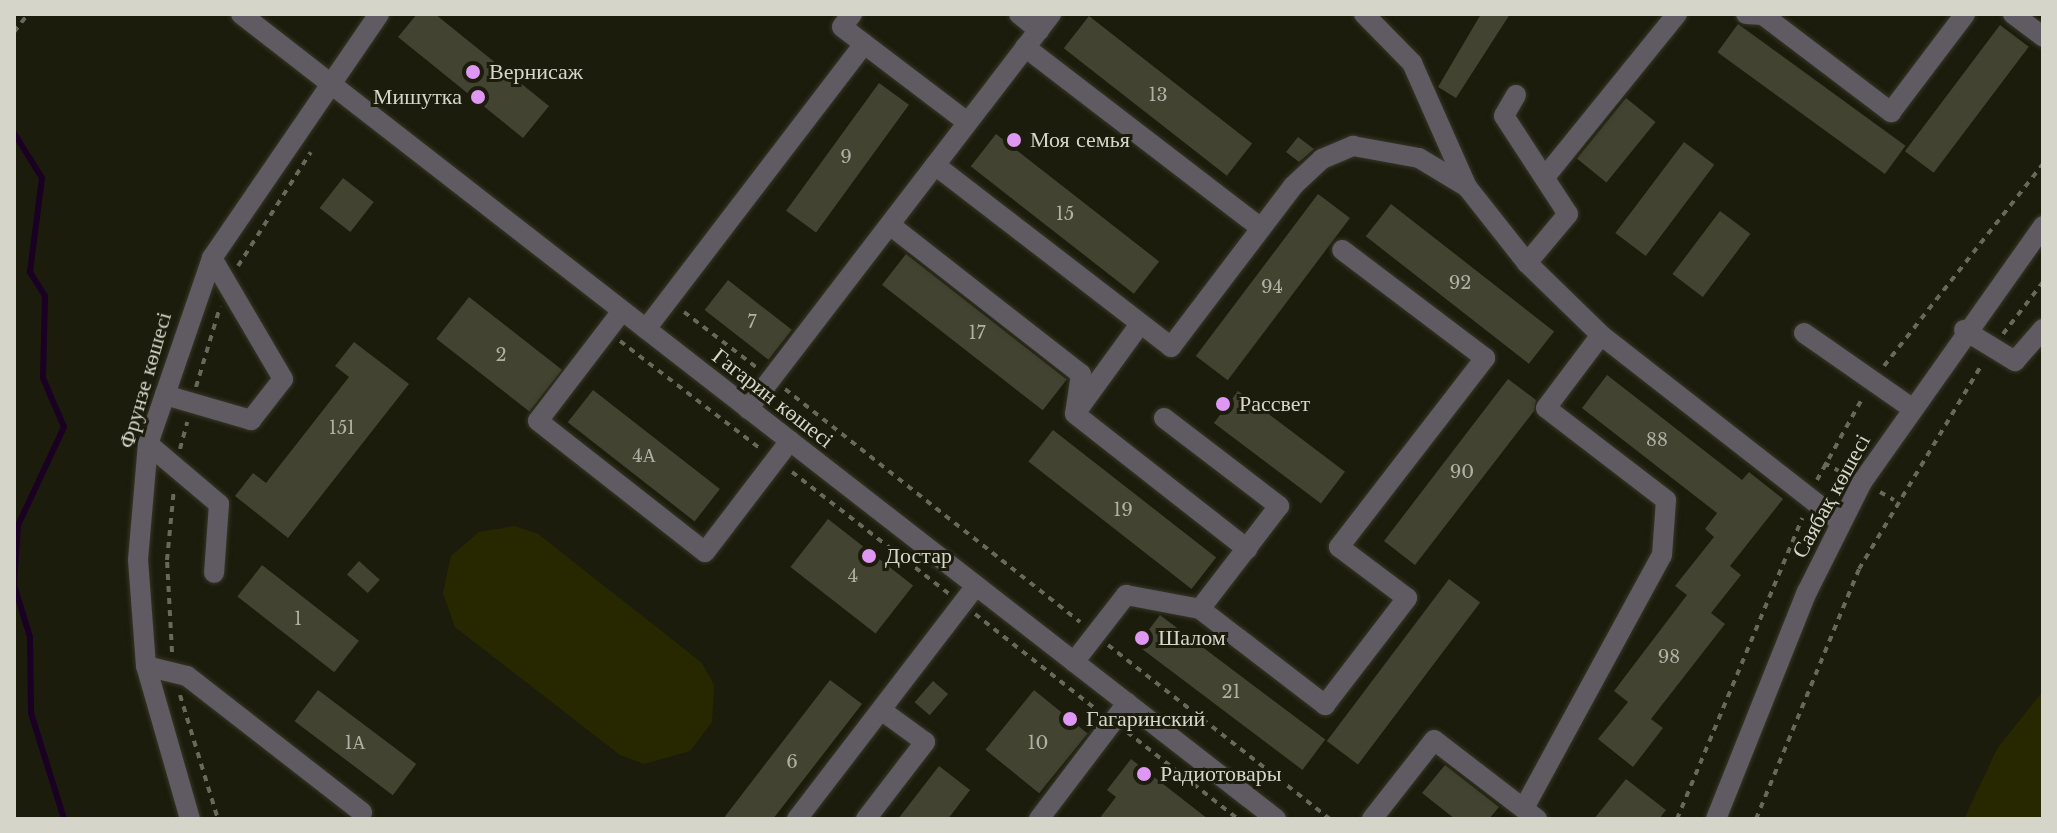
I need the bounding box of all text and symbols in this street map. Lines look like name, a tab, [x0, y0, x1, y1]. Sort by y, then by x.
place label: Вернисаж	[489, 59, 583, 85]
marker: Вернисаж	[464, 63, 482, 81]
place label: Мишутка	[373, 84, 462, 110]
house number: 13	[1148, 84, 1168, 106]
marker: Мишутка	[469, 88, 487, 106]
place label: Моя семья	[1030, 127, 1130, 153]
marker: Моя семья	[1005, 131, 1023, 149]
house number: 9	[840, 146, 852, 168]
house number: 15	[1056, 203, 1074, 225]
house number: 92	[1449, 272, 1471, 294]
house number: 94	[1261, 276, 1283, 298]
street label: Фрунзе көшесі	[113, 309, 177, 451]
house number: 7	[747, 311, 757, 333]
house number: 17	[968, 322, 986, 344]
street label: Гагарин көшесі	[707, 343, 839, 453]
house number: 2	[495, 344, 507, 366]
place label: Рассвет	[1239, 391, 1310, 417]
marker: Рассвет	[1214, 395, 1232, 413]
house number: 151	[329, 417, 355, 439]
house number: 88	[1646, 429, 1668, 451]
street label: Саябақ көшесі	[1786, 430, 1876, 562]
house number: 4А	[632, 445, 656, 467]
house number: 90	[1450, 461, 1474, 483]
house number: 19	[1113, 499, 1133, 521]
place label: Достар	[885, 543, 952, 569]
marker: Достар	[860, 547, 878, 565]
house number: 4	[848, 565, 858, 587]
house number: 1	[294, 608, 302, 630]
place label: Шалом	[1158, 625, 1226, 651]
marker: Шалом	[1133, 629, 1151, 647]
house number: 98	[1658, 646, 1680, 668]
house number: 21	[1221, 681, 1241, 703]
place label: Гагаринский	[1086, 706, 1205, 732]
marker: Гагаринский	[1061, 710, 1079, 728]
house number: 1А	[344, 732, 366, 754]
house number: 10	[1028, 732, 1048, 754]
house number: 6	[786, 751, 798, 773]
place label: Радиотовары	[1160, 761, 1282, 787]
marker: Радиотовары	[1135, 765, 1153, 783]

